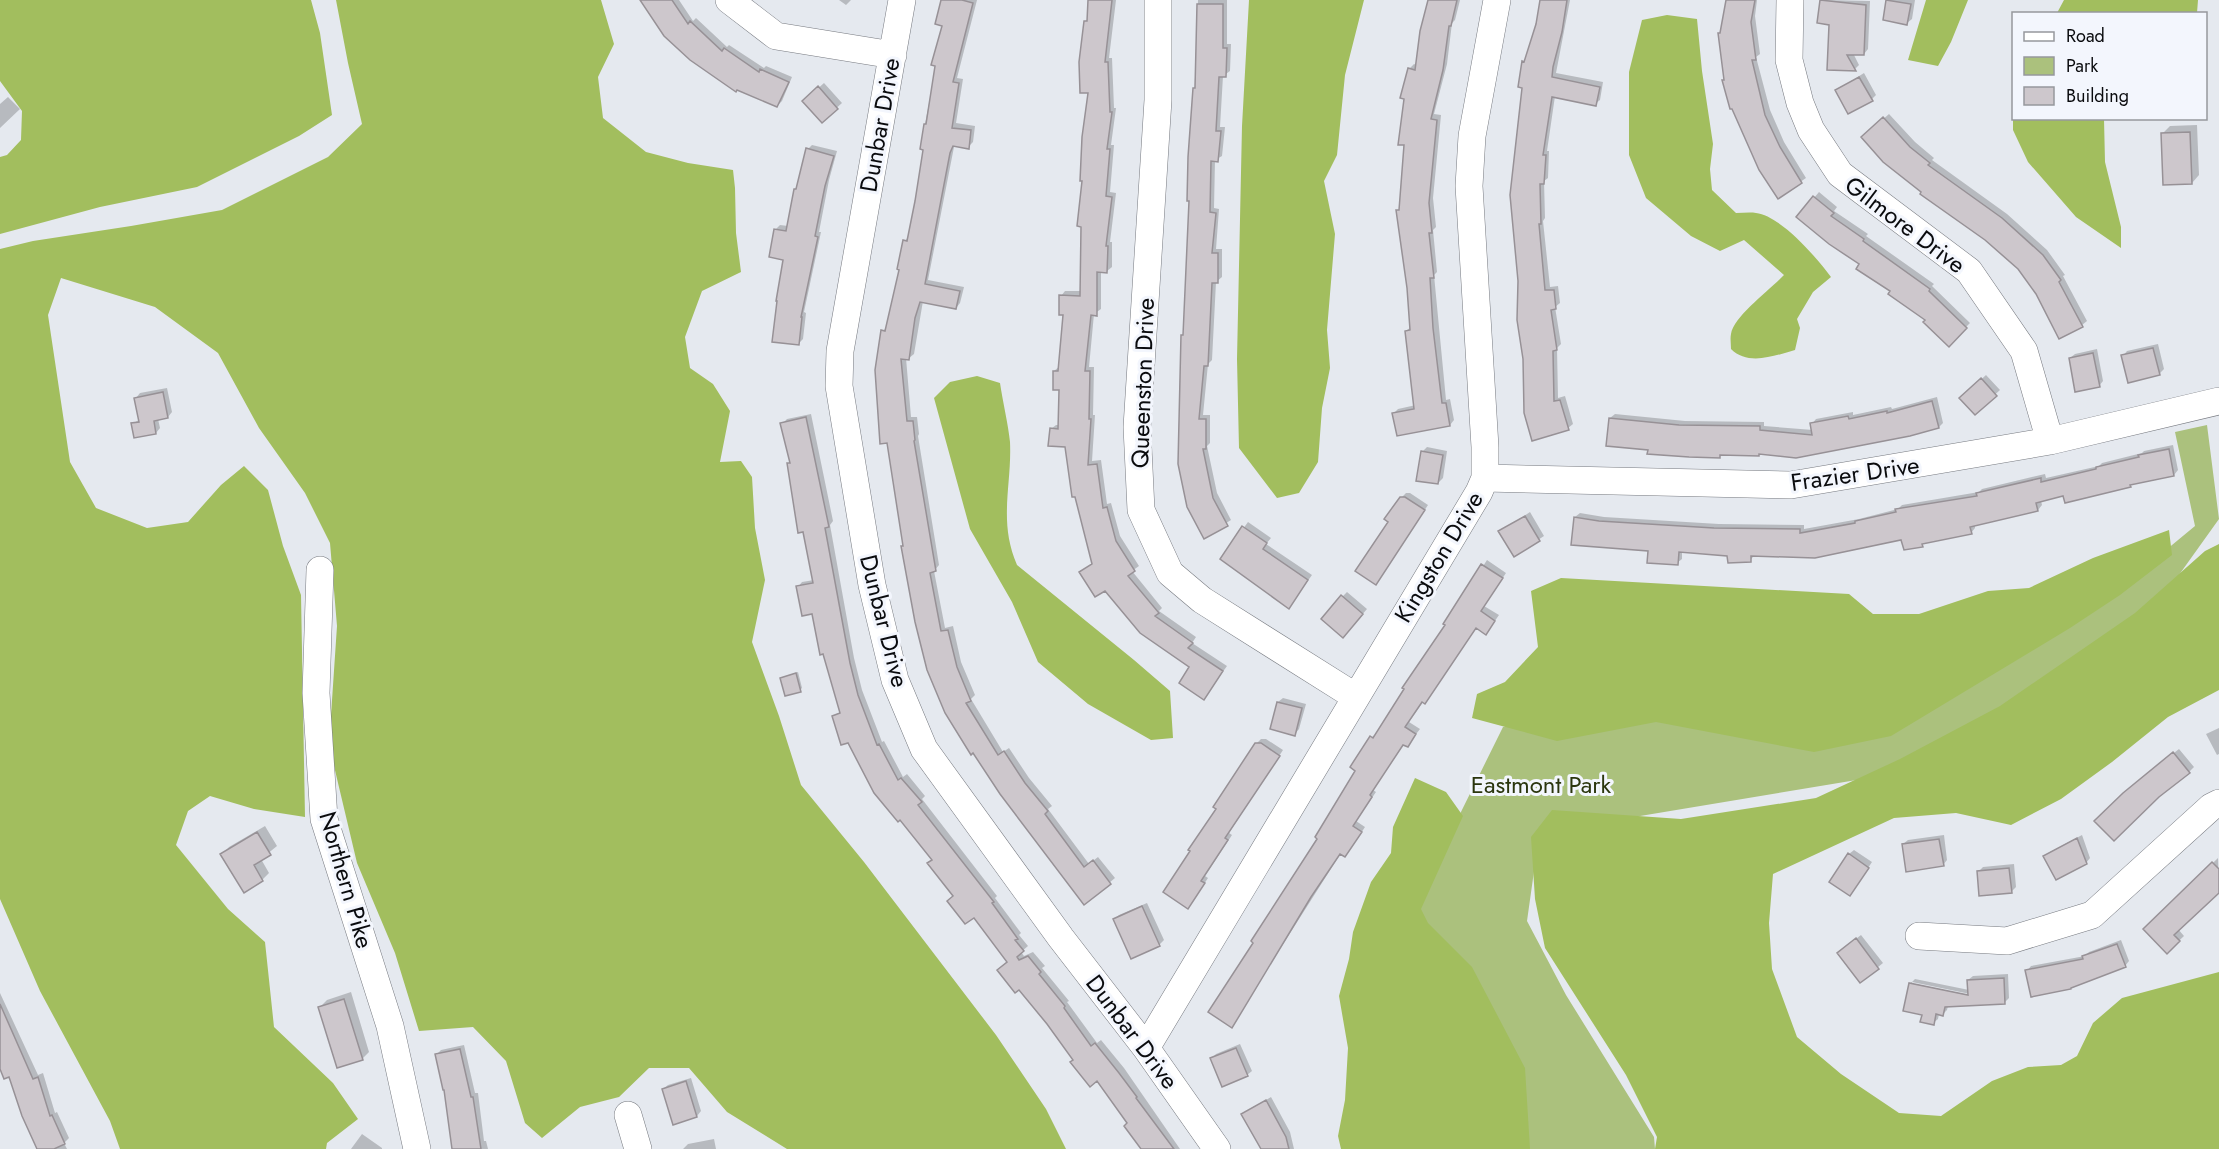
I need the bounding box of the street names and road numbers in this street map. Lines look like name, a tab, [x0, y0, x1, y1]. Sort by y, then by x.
street label: Dunbar Drive	[851, 55, 909, 195]
street label: Gilmore Drive	[1838, 168, 1973, 282]
street label: Queenston Drive	[1122, 297, 1163, 469]
street label: Frazier Drive	[1788, 447, 1922, 500]
street label: Kingston Drive	[1386, 484, 1492, 629]
street label: Dunbar Drive	[851, 551, 918, 691]
street label: Northern Pike	[310, 807, 383, 952]
street label: Dunbar Drive	[1078, 967, 1187, 1096]

